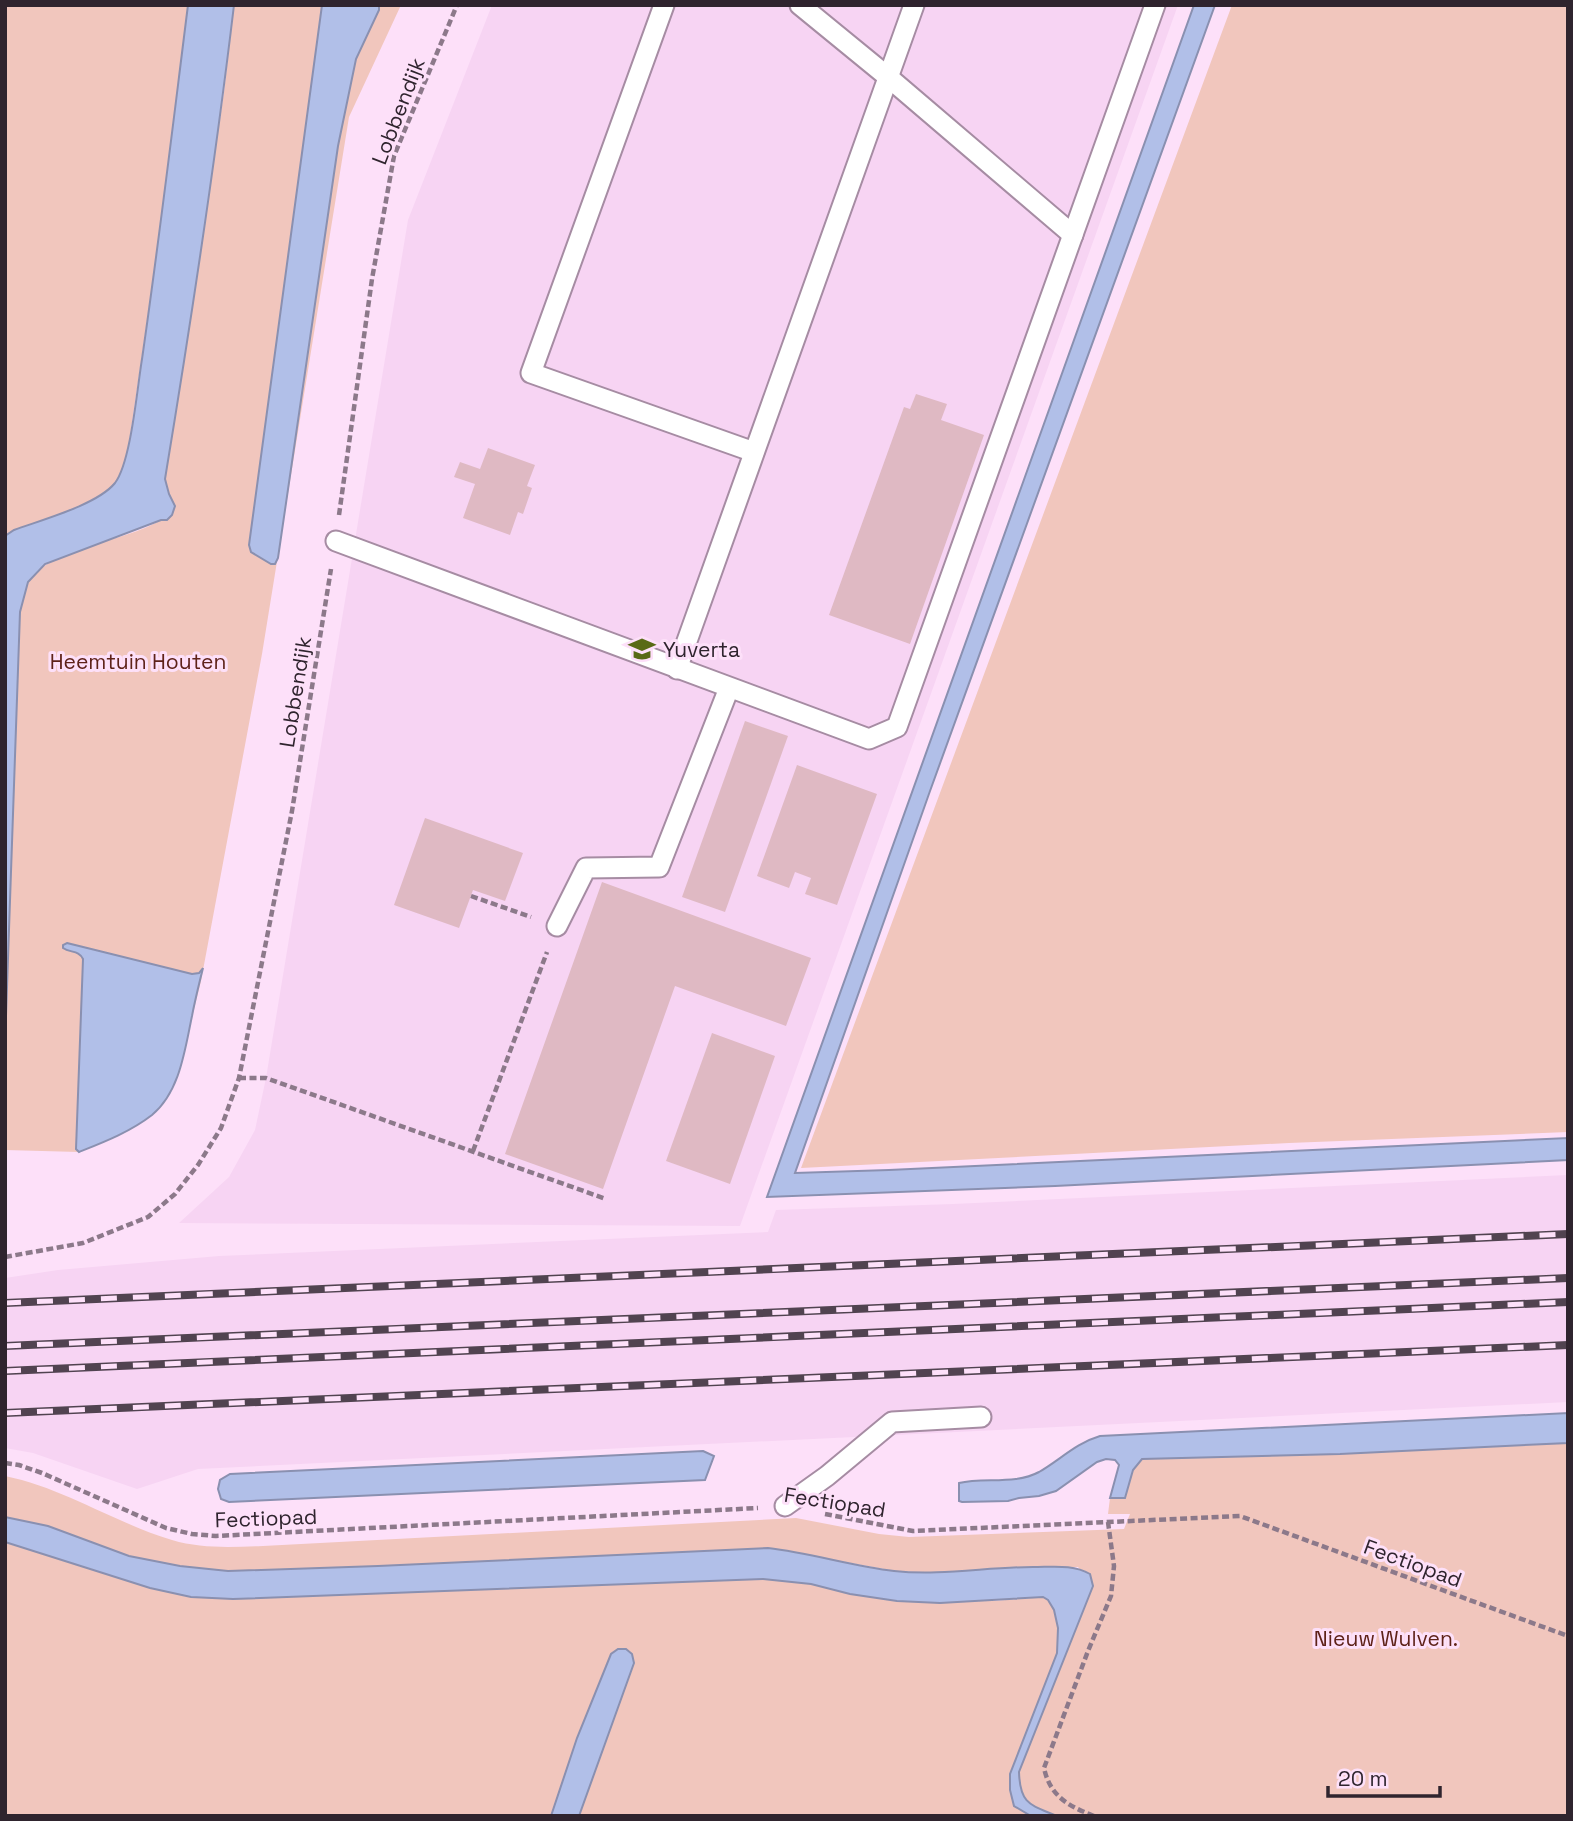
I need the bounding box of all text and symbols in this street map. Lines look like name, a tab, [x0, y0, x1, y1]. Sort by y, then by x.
street label: Lobbendijk	[365, 54, 431, 168]
school or university icon: Yuverta	[627, 634, 657, 664]
street label: Lobbendijk	[273, 635, 317, 749]
place label: Yuverta	[663, 636, 740, 663]
park label: Heemtuin Houten	[50, 648, 226, 675]
street label: Fectiopad	[782, 1481, 888, 1523]
street label: Fectiopad	[214, 1503, 318, 1533]
street label: Fectiopad	[1360, 1533, 1466, 1593]
park label: Nieuw Wulven.	[1314, 1625, 1458, 1652]
scale bar	[1328, 1755, 1440, 1799]
text: 20 m	[1338, 1765, 1388, 1792]

